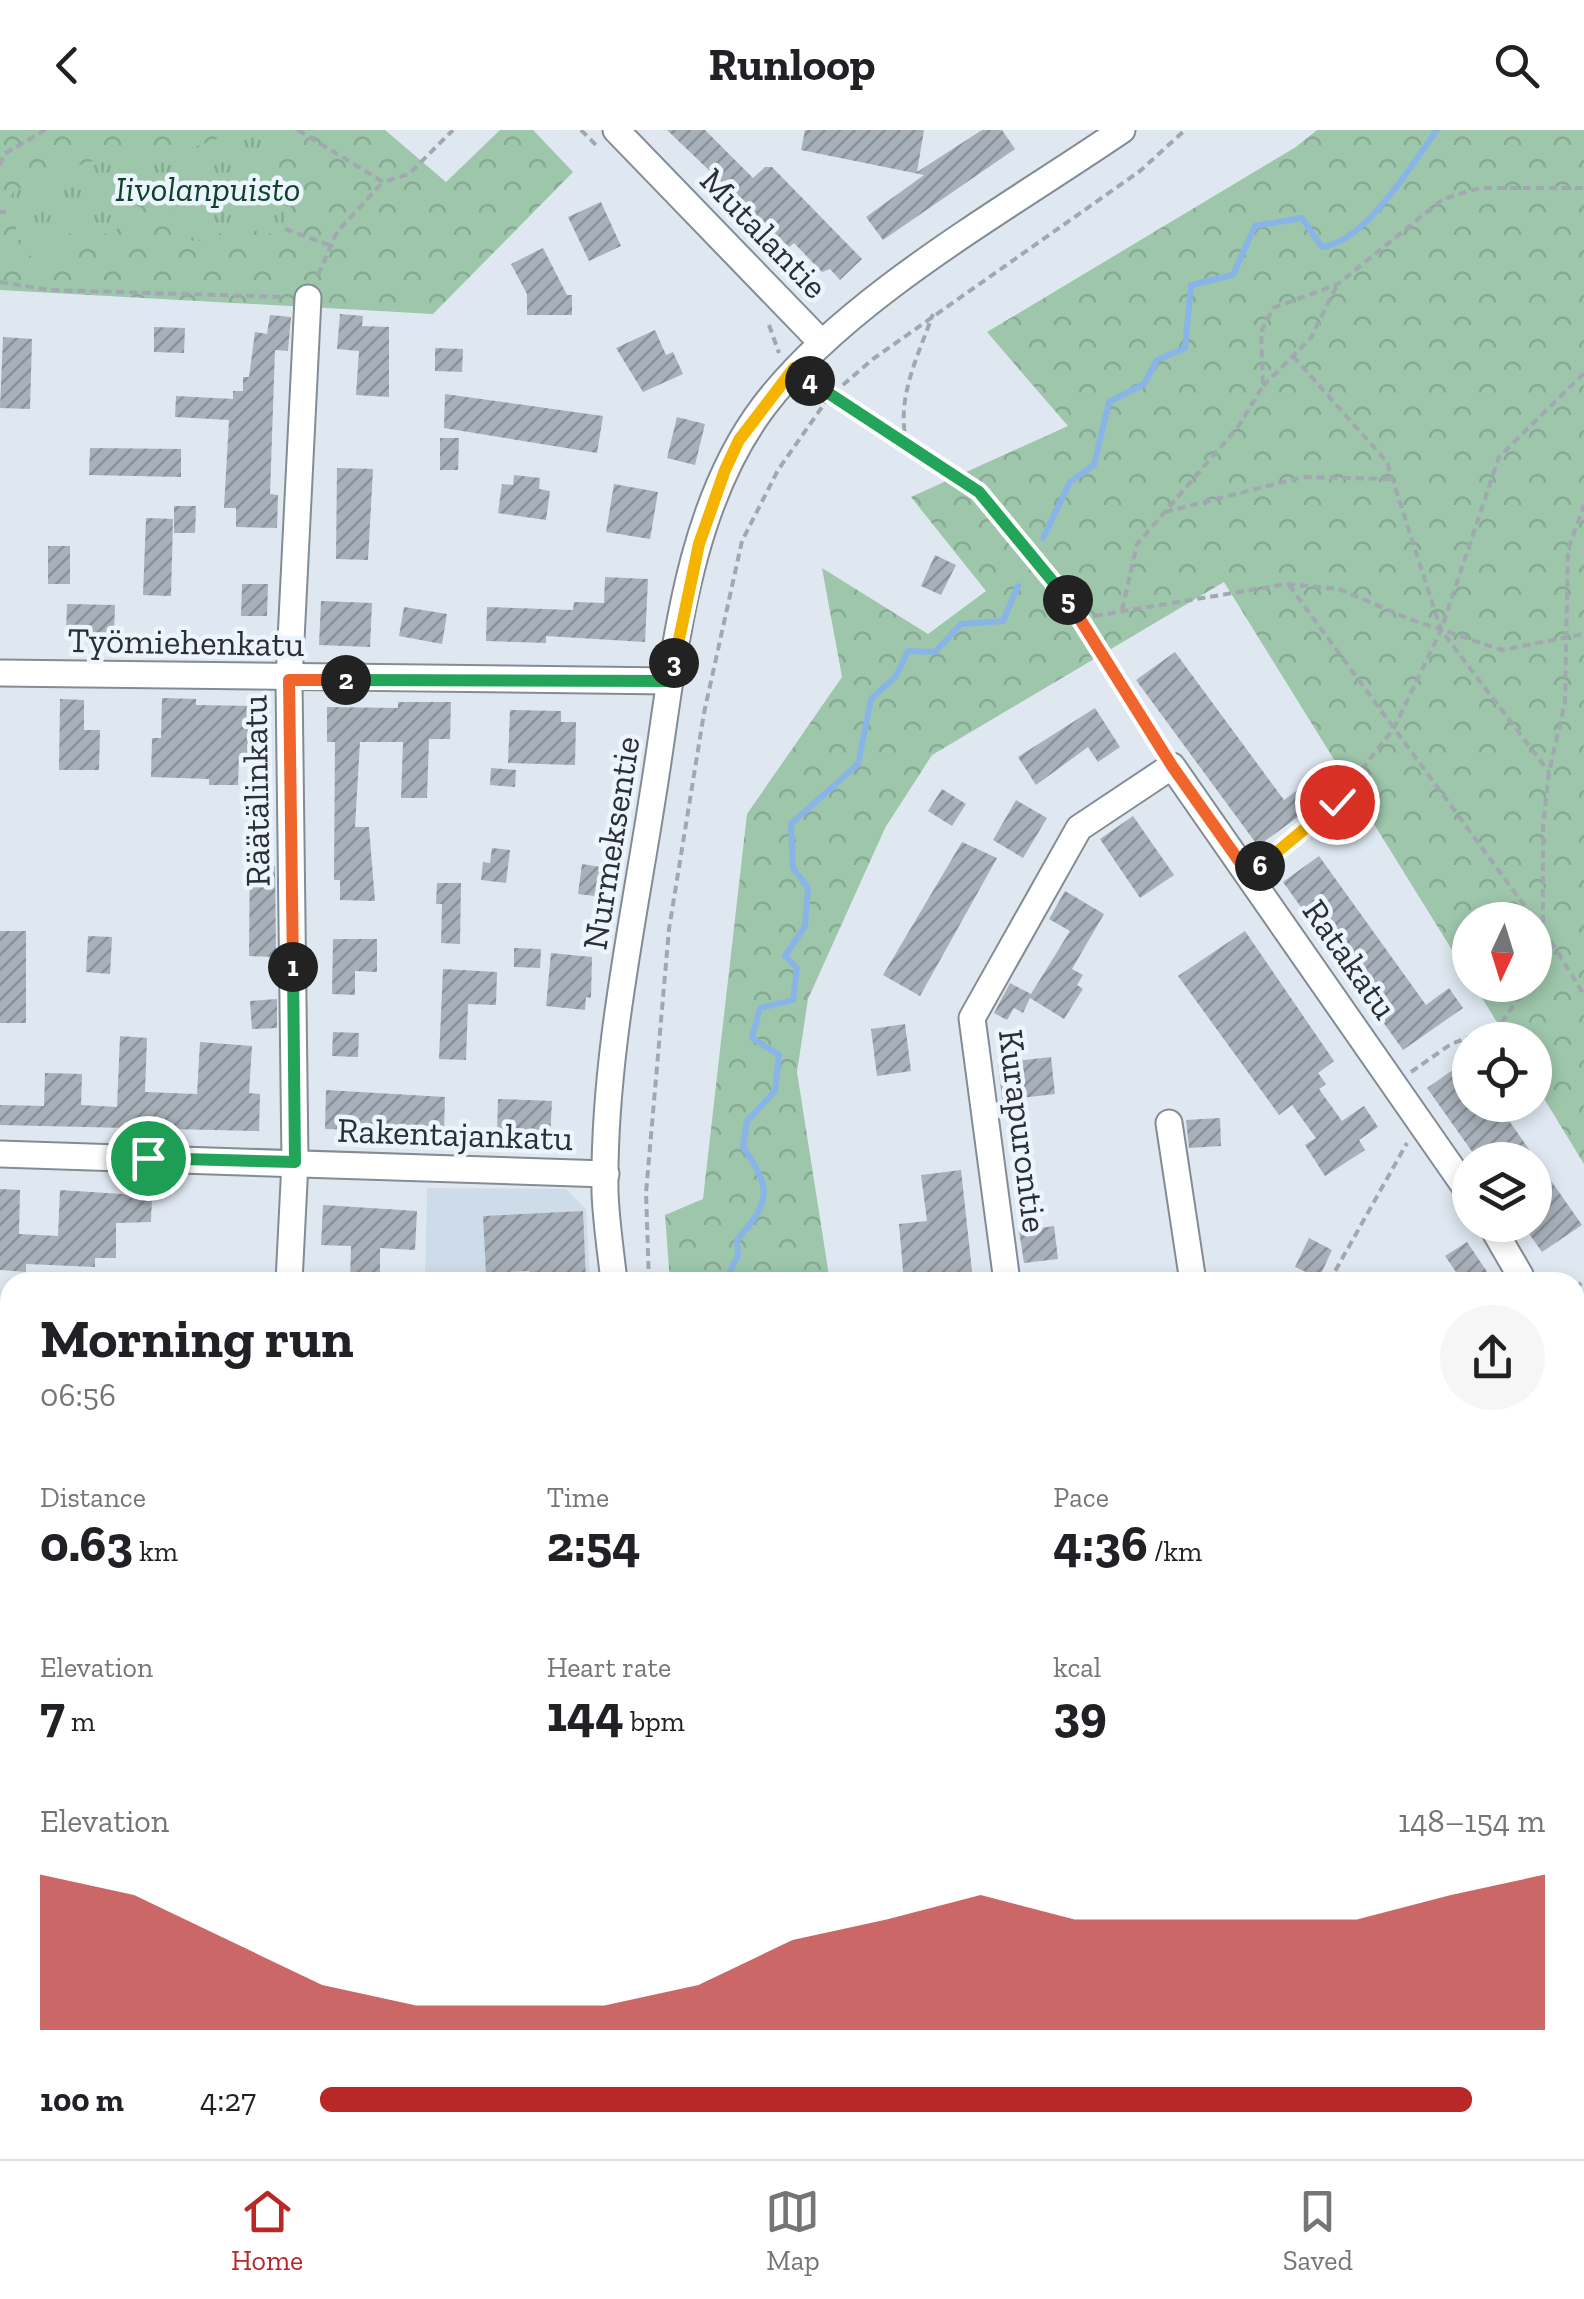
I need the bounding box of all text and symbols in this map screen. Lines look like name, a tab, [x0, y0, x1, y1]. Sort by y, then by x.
icon: back	[40, 38, 95, 93]
text: Runloop	[708, 38, 876, 92]
icon: search	[1489, 38, 1544, 93]
street label: Mutalantie	[692, 159, 836, 307]
park label: Iivolanpuisto	[115, 168, 301, 210]
pin: 4	[785, 356, 835, 406]
text: 4	[802, 364, 818, 397]
pin: 5	[1043, 575, 1093, 625]
text: 5	[1061, 583, 1075, 616]
street label: Työmiehenkatu	[67, 619, 305, 665]
pin: 3	[649, 638, 699, 688]
text: 3	[667, 646, 681, 679]
pin: 2	[321, 655, 371, 705]
text: 2	[338, 663, 354, 696]
street label: Räätälinkatu	[233, 694, 279, 887]
street label: Nurmeksentie	[573, 733, 649, 953]
pin	[1295, 760, 1380, 845]
icon: check	[1310, 775, 1365, 830]
pin: 6	[1235, 841, 1285, 891]
text: 6	[1252, 849, 1268, 882]
street label: Ratakatu	[1294, 891, 1406, 1027]
north arrow	[1452, 902, 1552, 1002]
map controls	[1452, 902, 1552, 1242]
pin: 1	[268, 942, 318, 992]
text: 1	[287, 950, 299, 983]
button: locate	[1452, 1022, 1552, 1122]
street label: Kurapurontie	[990, 1027, 1056, 1235]
street label: Rakentajankatu	[336, 1109, 574, 1159]
pin	[106, 1116, 191, 1201]
icon: arrive	[121, 1131, 176, 1186]
button: layers	[1452, 1142, 1552, 1242]
text: Morning run	[40, 1305, 354, 1371]
button: share	[1440, 1305, 1545, 1410]
text: 06:56	[40, 1376, 116, 1414]
text: Distance	[40, 1481, 146, 1514]
text: Time	[547, 1481, 609, 1514]
text: Pace	[1053, 1481, 1109, 1514]
text: 0.63	[40, 1514, 133, 1574]
text: 2:54	[547, 1514, 641, 1574]
text: 4:36	[1053, 1514, 1148, 1574]
text: km	[133, 1535, 178, 1568]
text: /km	[1148, 1535, 1202, 1568]
text: Elevation	[40, 1651, 153, 1684]
text: Heart rate	[547, 1651, 671, 1684]
text: kcal	[1053, 1651, 1101, 1684]
text: 7	[40, 1684, 65, 1744]
text: 144	[547, 1684, 624, 1744]
text: 39	[1053, 1684, 1107, 1744]
text: m	[65, 1705, 95, 1738]
text: bpm	[624, 1705, 685, 1738]
text: Elevation	[40, 1802, 169, 1840]
text: 148–154 m	[1398, 1802, 1545, 1840]
text: 100 m	[40, 2081, 124, 2119]
text: 4:27	[200, 2081, 256, 2119]
tab: Home	[231, 2184, 303, 2277]
tab: Map	[765, 2184, 820, 2277]
tab: Saved	[1283, 2184, 1353, 2277]

